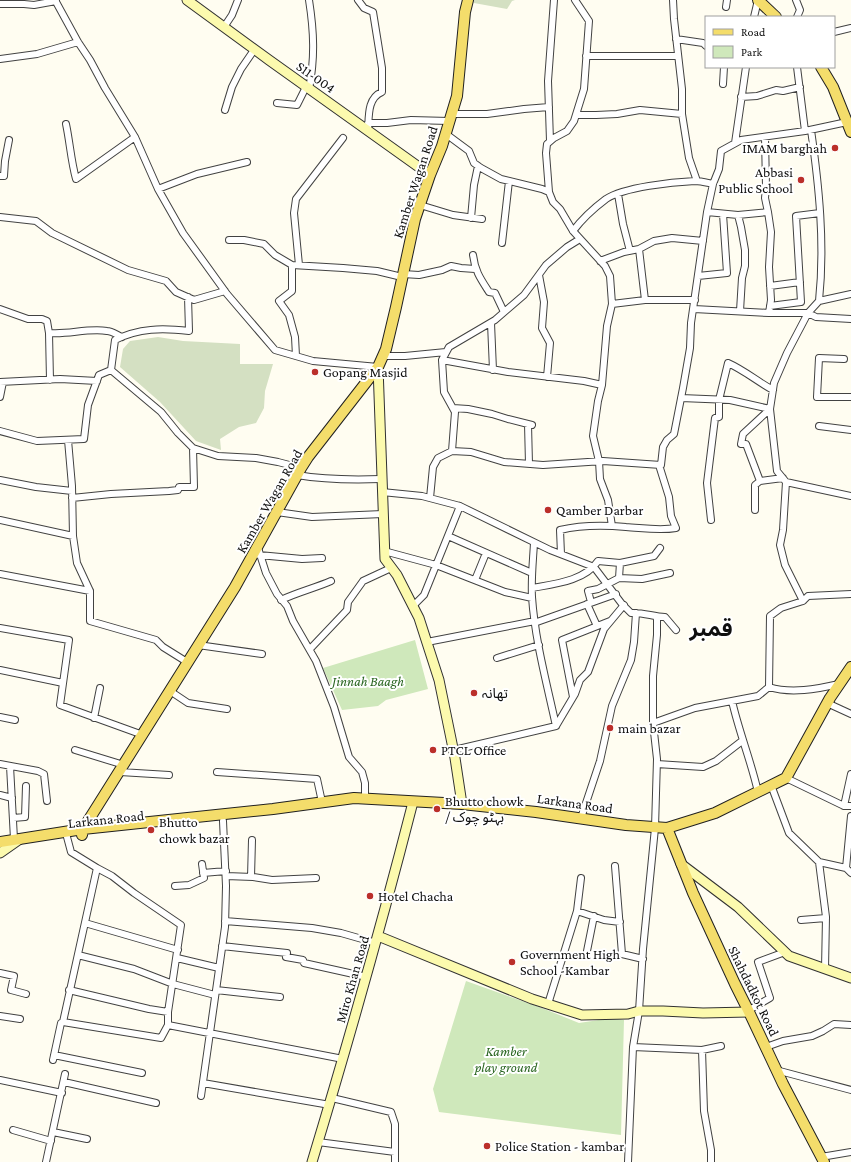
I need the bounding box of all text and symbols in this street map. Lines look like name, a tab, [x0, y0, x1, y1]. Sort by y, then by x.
legend	[705, 16, 835, 68]
text: Road	[741, 25, 766, 39]
text: Park	[741, 45, 763, 59]
street label: S11-004	[293, 58, 339, 96]
street label: Kamber Wagan Road	[389, 123, 441, 240]
place label: IMAM barghah	[742, 140, 827, 156]
marker: IMAM barghah	[830, 143, 840, 153]
place label: Abbasi Public School	[718, 164, 793, 196]
marker: Abbasi Public School	[796, 175, 806, 185]
place label: Gopang Masjid	[323, 364, 408, 381]
marker: Gopang Masjid	[310, 367, 320, 377]
street label: Kamber Wagan Road	[233, 446, 305, 556]
place label: Qamber Darbar	[556, 502, 643, 518]
marker: Qamber Darbar	[543, 505, 553, 515]
district label: قمبر	[688, 616, 733, 641]
park label: Jinnah Baagh	[329, 673, 404, 689]
place label: تھانہ	[482, 685, 508, 702]
marker: تھانہ	[469, 688, 479, 698]
place label: main bazar	[618, 720, 681, 736]
marker: main bazar	[605, 723, 615, 733]
place label: PTCL Office	[441, 742, 506, 758]
marker: PTCL Office	[428, 745, 438, 755]
street label: Larkana Road	[536, 790, 615, 816]
place label: Bhutto chowk / بہٹو چوک	[445, 793, 524, 827]
marker: Bhutto chowk / بہٹو چوک	[432, 804, 442, 814]
street label: Larkana Road	[67, 807, 145, 831]
place label: Bhutto chowk bazar	[159, 814, 230, 846]
marker: Bhutto chowk bazar	[146, 825, 156, 835]
place label: Hotel Chacha	[378, 888, 454, 904]
marker: Hotel Chacha	[365, 891, 375, 901]
street label: Miro Khan Road	[332, 933, 372, 1025]
street label: Shahdadkot Road	[725, 943, 783, 1039]
place label: Government High School -Kambar	[520, 946, 621, 978]
marker: Government High School -Kambar	[507, 957, 517, 967]
park label: Kamber play ground	[474, 1043, 538, 1075]
place label: Police Station - kambar	[495, 1138, 624, 1154]
marker: Police Station - kambar	[482, 1141, 492, 1151]

